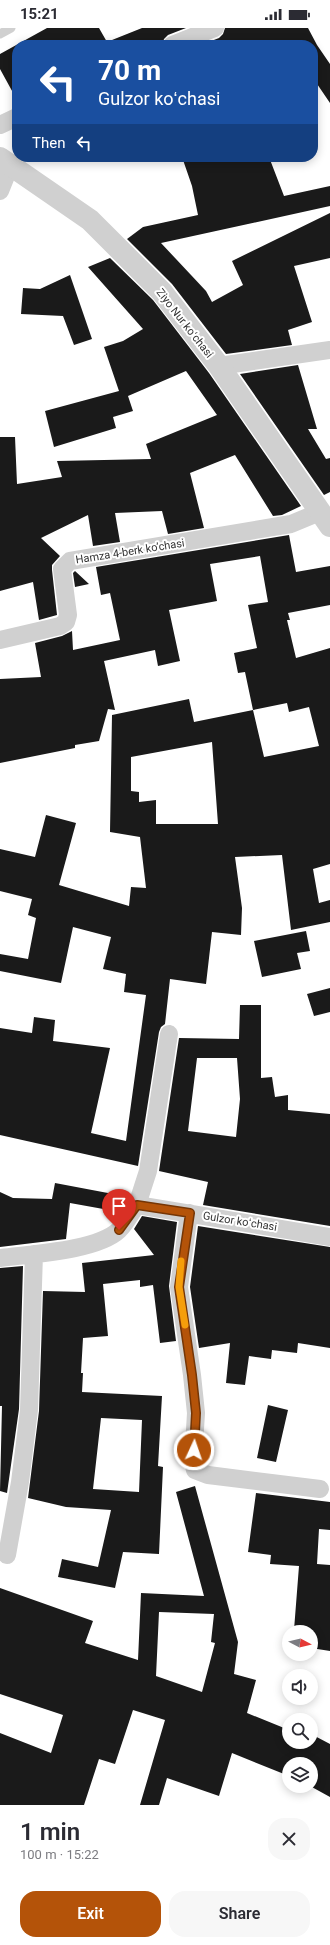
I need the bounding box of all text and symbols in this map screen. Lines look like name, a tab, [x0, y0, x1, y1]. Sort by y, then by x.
text: 15:21	[20, 5, 59, 23]
text: 70 m	[98, 54, 161, 87]
icon: left	[32, 56, 84, 108]
text: Gulzor koʻchasi	[98, 88, 220, 109]
icon: left	[73, 132, 95, 154]
text: Then	[32, 134, 65, 152]
street label: Ziyo Nur koʻchasi	[154, 286, 216, 360]
street label: Hamza 4-berk koʼchasi	[75, 536, 185, 567]
pin	[102, 1189, 136, 1230]
icon: arrive	[108, 1195, 130, 1217]
street label: Gulzor koʻchasi	[202, 1209, 278, 1234]
position arrow	[173, 1429, 215, 1471]
north arrow	[282, 1625, 318, 1661]
map controls	[282, 1625, 318, 1793]
button: sound	[282, 1669, 318, 1705]
button: search	[282, 1713, 318, 1749]
button: layers	[282, 1757, 318, 1793]
text: 1 min	[20, 1818, 80, 1846]
button: close	[268, 1818, 310, 1860]
text: 100 m · 15:22	[20, 1847, 99, 1862]
button: Exit	[20, 1891, 161, 1937]
button: Share	[169, 1891, 310, 1937]

